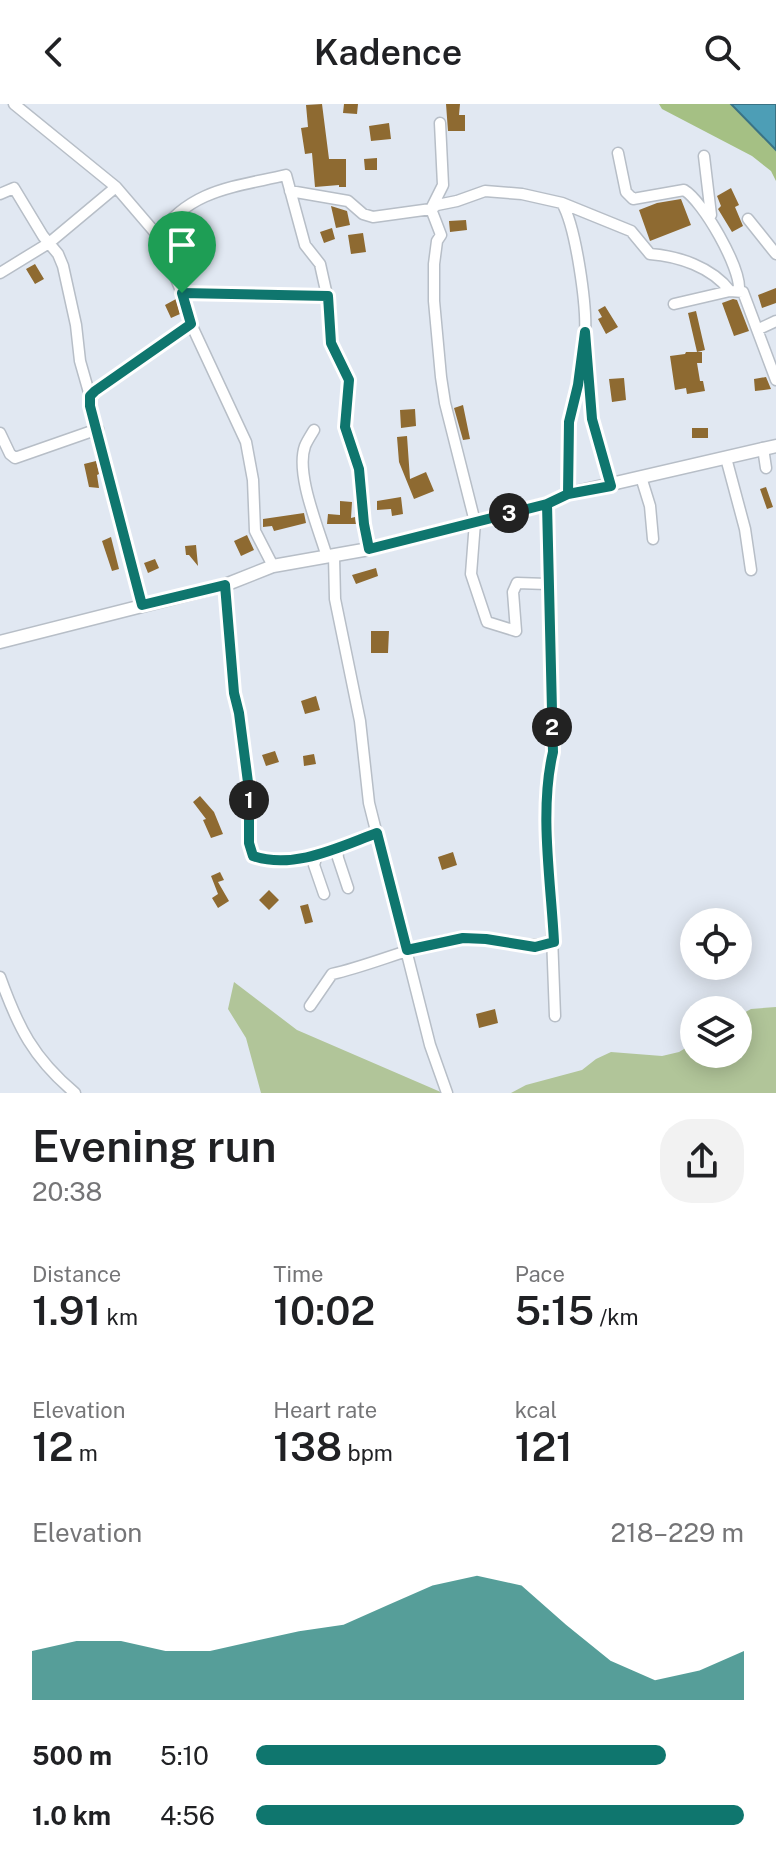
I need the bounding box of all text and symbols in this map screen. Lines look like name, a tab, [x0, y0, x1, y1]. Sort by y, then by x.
icon: back	[32, 30, 76, 74]
icon: search	[700, 30, 744, 74]
text: Kadence	[314, 31, 462, 73]
pin	[148, 211, 216, 293]
icon: arrive	[160, 223, 204, 267]
pin: 3	[489, 493, 529, 533]
text: 3	[502, 500, 516, 526]
pin: 2	[532, 707, 572, 747]
text: 2	[545, 714, 559, 740]
pin: 1	[229, 780, 269, 820]
text: 1	[244, 787, 254, 813]
map controls	[680, 908, 752, 1068]
button: locate	[680, 908, 752, 980]
button: layers	[680, 996, 752, 1068]
button: share	[660, 1119, 744, 1203]
text: Evening run	[32, 1120, 277, 1172]
text: 20:38	[32, 1176, 102, 1207]
text: Distance	[32, 1261, 121, 1287]
text: Time	[273, 1261, 323, 1287]
text: Pace	[515, 1261, 565, 1287]
text: 1.91	[32, 1287, 101, 1334]
text: 10:02	[273, 1287, 375, 1334]
text: 5:15	[515, 1287, 594, 1334]
text: km	[101, 1304, 138, 1330]
text: /km	[594, 1304, 639, 1330]
text: Elevation	[32, 1397, 125, 1423]
text: Heart rate	[273, 1397, 377, 1423]
text: kcal	[515, 1397, 557, 1423]
text: 12	[32, 1423, 73, 1470]
text: 138	[273, 1423, 342, 1470]
text: 121	[515, 1423, 573, 1470]
text: m	[73, 1440, 98, 1466]
text: bpm	[342, 1440, 393, 1466]
text: Elevation	[32, 1517, 142, 1548]
text: 218–229 m	[611, 1517, 744, 1548]
text: 500 m	[32, 1740, 112, 1771]
text: 5:10	[160, 1740, 209, 1771]
text: 1.0 km	[32, 1800, 111, 1831]
text: 4:56	[160, 1800, 215, 1831]

